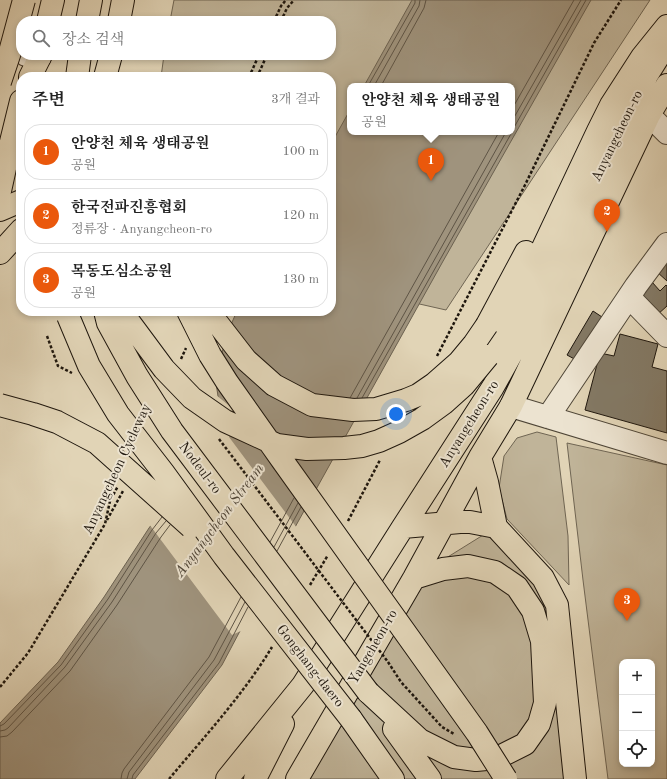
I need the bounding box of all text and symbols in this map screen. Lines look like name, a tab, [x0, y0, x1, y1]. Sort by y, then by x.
search box	[16, 16, 336, 60]
icon: search	[30, 27, 52, 49]
text: 장소 검색	[62, 33, 124, 48]
popup	[347, 83, 515, 135]
street label: Anyangcheon-ro	[589, 88, 645, 184]
text: 주변	[32, 92, 65, 109]
text: 3개 결과	[271, 93, 320, 106]
text: 안양천 체육 생태공원	[362, 94, 500, 109]
text: 공원	[362, 116, 387, 129]
text: 안양천 체육 생태공원	[71, 137, 210, 152]
text: 1	[42, 145, 50, 158]
text: 100 m	[282, 145, 319, 158]
pin: 1	[418, 148, 444, 181]
text: 공원	[71, 159, 96, 172]
pin: 2	[594, 199, 620, 232]
text: 한국전파진흥협회	[71, 201, 187, 216]
text: 2	[42, 209, 50, 222]
text: 120 m	[282, 209, 319, 222]
text: 정류장 · Anyangcheon-ro	[71, 223, 212, 236]
text: 목동도심소공원	[71, 265, 172, 280]
text: 3	[42, 273, 50, 286]
text: 130 m	[282, 273, 319, 286]
text: 공원	[71, 287, 96, 300]
street label: Anyangcheon-ro	[437, 378, 501, 470]
street label: Anyangcheon Cycleway	[80, 401, 154, 537]
your location	[386, 404, 406, 424]
street label: Nodeul-ro	[176, 440, 224, 496]
water label: Anyangcheon Stream	[172, 461, 267, 581]
pin: 3	[614, 588, 640, 621]
street label: Yangcheon-ro	[346, 607, 400, 687]
street label: Gonghang-daero	[274, 622, 346, 710]
map controls	[619, 659, 655, 767]
button: +	[619, 659, 655, 695]
button: −	[619, 695, 655, 731]
button: locate	[619, 731, 655, 767]

